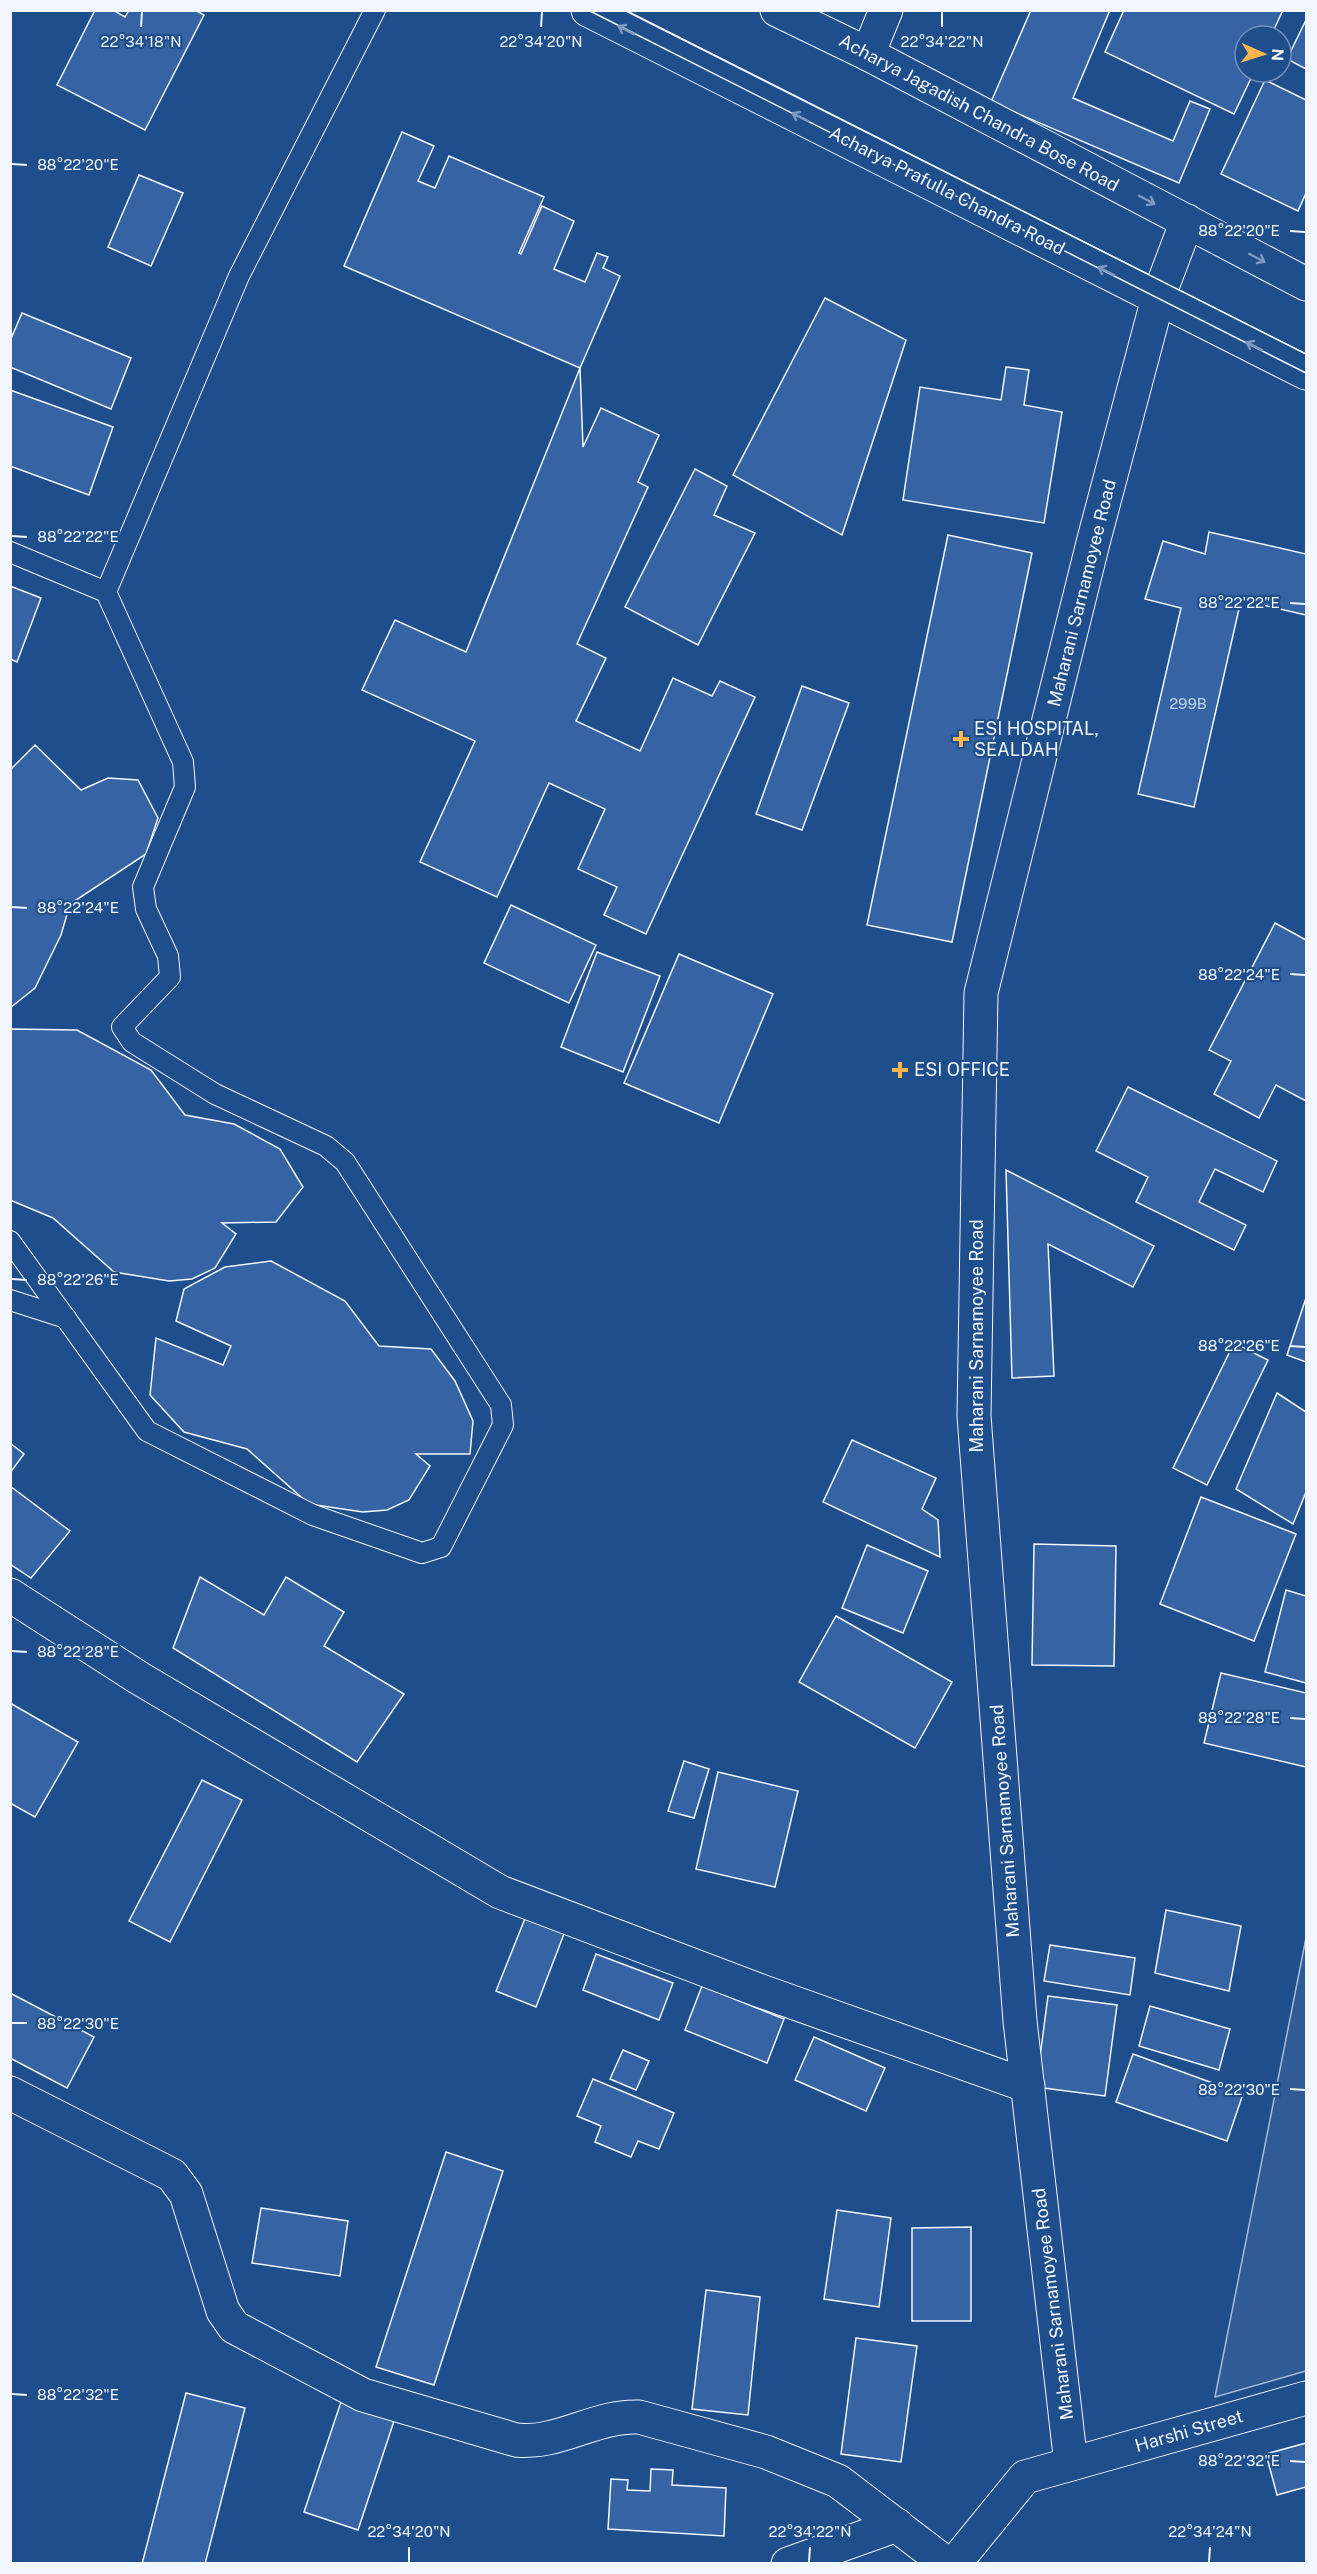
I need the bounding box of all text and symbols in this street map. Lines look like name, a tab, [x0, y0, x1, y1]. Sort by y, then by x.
one-way arrow	[618, 23, 636, 35]
north arrow	[1233, 24, 1293, 84]
street label: Acharya Jagadish Chandra Bose Road	[836, 30, 1123, 196]
text: 22°34'18"N	[101, 33, 181, 50]
text: 22°34'20"N	[499, 33, 583, 50]
text: 22°34'22"N	[901, 33, 983, 50]
text: N	[1268, 48, 1287, 62]
one-way arrow	[792, 111, 810, 123]
street label: Acharya Prafulla Chandra Road	[826, 122, 1069, 259]
text: 88°22'20"E	[37, 156, 119, 173]
one-way arrow	[1137, 195, 1155, 207]
text: 88°22'20"E	[1198, 222, 1280, 239]
one-way arrow	[1248, 253, 1266, 265]
one-way arrow	[1097, 265, 1115, 277]
one-way arrow	[1246, 340, 1264, 351]
street label: Maharani Sarnamoyee Road	[1043, 477, 1120, 709]
text: 88°22'22"E	[37, 528, 119, 545]
text: 88°22'22"E	[1198, 594, 1280, 611]
house number: 299B	[1169, 695, 1207, 712]
place label: ESI HOSPITAL, SEALDAH	[974, 718, 1099, 760]
marker: ESI HOSPITAL, SEALDAH	[952, 730, 970, 748]
text: 88°22'24"E	[37, 899, 119, 916]
text: 88°22'24"E	[1198, 966, 1280, 983]
place label: ESI OFFICE	[914, 1059, 1010, 1080]
marker: ESI OFFICE	[891, 1061, 909, 1079]
street label: Maharani Sarnamoyee Road	[966, 1219, 987, 1453]
text: 88°22'26"E	[37, 1271, 119, 1288]
text: 88°22'26"E	[1198, 1337, 1280, 1354]
text: 88°22'28"E	[37, 1643, 119, 1660]
street label: Maharani Sarnamoyee Road	[986, 1704, 1023, 1938]
text: 88°22'28"E	[1198, 1709, 1280, 1726]
text: 88°22'30"E	[37, 2015, 119, 2032]
text: 88°22'30"E	[1198, 2081, 1280, 2098]
street label: Maharani Sarnamoyee Road	[1028, 2187, 1077, 2421]
text: 88°22'32"E	[37, 2386, 119, 2403]
street label: Harshi Street	[1132, 2405, 1245, 2456]
text: 88°22'32"E	[1198, 2452, 1280, 2469]
text: 22°34'20"N	[367, 2523, 451, 2540]
text: 22°34'22"N	[769, 2523, 851, 2540]
text: 22°34'24"N	[1168, 2523, 1252, 2540]

